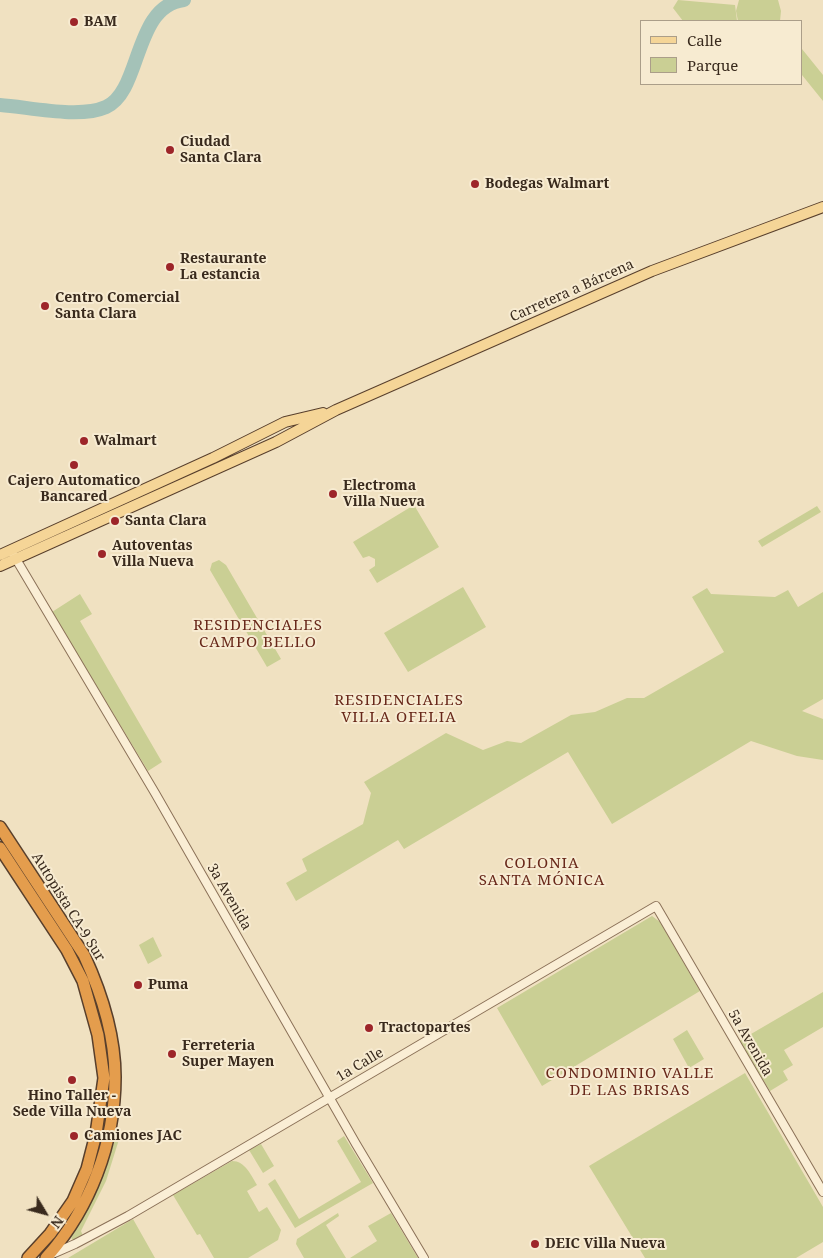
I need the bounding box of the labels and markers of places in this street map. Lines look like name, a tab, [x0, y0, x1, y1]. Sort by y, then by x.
place label: BAM	[84, 14, 117, 30]
marker: BAM	[68, 16, 80, 28]
place label: Ciudad Santa Clara	[180, 134, 262, 166]
marker: Ciudad Santa Clara	[164, 144, 176, 156]
place label: Bodegas Walmart	[485, 176, 609, 192]
marker: Bodegas Walmart	[469, 178, 481, 190]
place label: Restaurante La estancia	[180, 251, 267, 284]
marker: Restaurante La estancia	[164, 261, 176, 273]
place label: Centro Comercial Santa Clara	[55, 290, 180, 322]
marker: Centro Comercial Santa Clara	[39, 300, 51, 312]
place label: Walmart	[94, 433, 157, 449]
marker: Walmart	[78, 435, 90, 447]
marker: Cajero Automatico Bancared	[68, 459, 80, 471]
place label: Cajero Automatico Bancared	[8, 473, 140, 506]
place label: Electroma Villa Nueva	[343, 478, 425, 511]
marker: Electroma Villa Nueva	[327, 488, 339, 500]
place label: Santa Clara	[125, 513, 207, 529]
marker: Santa Clara	[109, 515, 121, 527]
place label: Autoventas Villa Nueva	[112, 538, 194, 570]
marker: Autoventas Villa Nueva	[96, 548, 108, 560]
place label: Puma	[148, 977, 188, 993]
marker: Puma	[132, 979, 144, 991]
place label: Tractopartes	[379, 1020, 470, 1036]
marker: Tractopartes	[363, 1022, 375, 1034]
place label: Ferreteria Super Mayen	[182, 1038, 274, 1070]
marker: Ferreteria Super Mayen	[166, 1048, 178, 1060]
marker: Hino Taller - Sede Villa Nueva	[66, 1074, 78, 1086]
place label: Hino Taller - Sede Villa Nueva	[13, 1088, 131, 1120]
place label: Camiones JAC	[84, 1128, 182, 1144]
marker: Camiones JAC	[68, 1130, 80, 1142]
place label: DEIC Villa Nueva	[545, 1236, 665, 1252]
marker: DEIC Villa Nueva	[529, 1238, 541, 1250]

